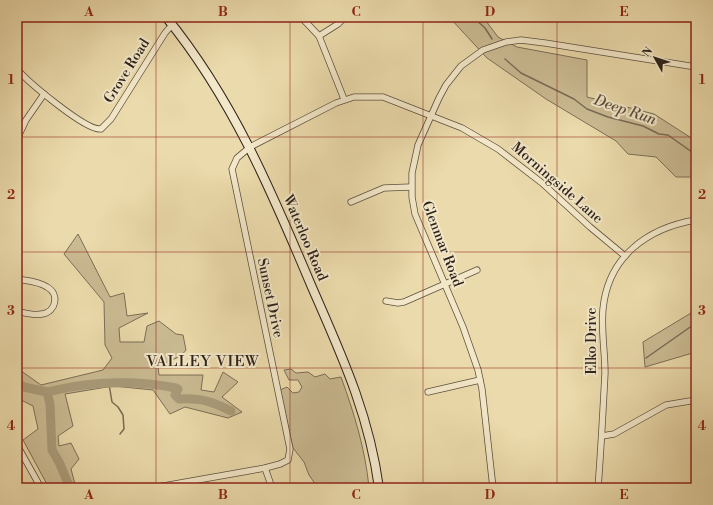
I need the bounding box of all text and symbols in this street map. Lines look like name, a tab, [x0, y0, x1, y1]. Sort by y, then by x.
text: A	[83, 4, 94, 20]
text: B	[218, 4, 228, 20]
text: C	[351, 4, 361, 20]
text: D	[485, 4, 495, 20]
text: E	[619, 4, 629, 20]
street label: Grove Road	[100, 35, 154, 107]
north arrow	[635, 38, 675, 78]
text: N	[640, 44, 656, 60]
text: 1	[8, 72, 15, 88]
text: 1	[699, 72, 706, 88]
water label: Deep Run	[590, 90, 659, 130]
street label: Morningside Lane	[508, 138, 606, 228]
text: 2	[7, 187, 15, 203]
text: 2	[698, 187, 706, 203]
street label: Waterloo Road	[278, 191, 331, 284]
street label: Glenmar Road	[417, 198, 467, 290]
street label: Sunset Drive	[253, 256, 287, 340]
text: 3	[7, 303, 15, 319]
text: 3	[698, 303, 706, 319]
street label: Elko Drive	[583, 307, 601, 375]
district label: VALLEY VIEW	[145, 352, 260, 371]
text: 4	[7, 418, 16, 434]
text: 4	[698, 418, 707, 434]
text: A	[83, 487, 94, 503]
text: B	[218, 487, 228, 503]
text: C	[351, 487, 361, 503]
text: D	[485, 487, 495, 503]
text: E	[619, 487, 629, 503]

